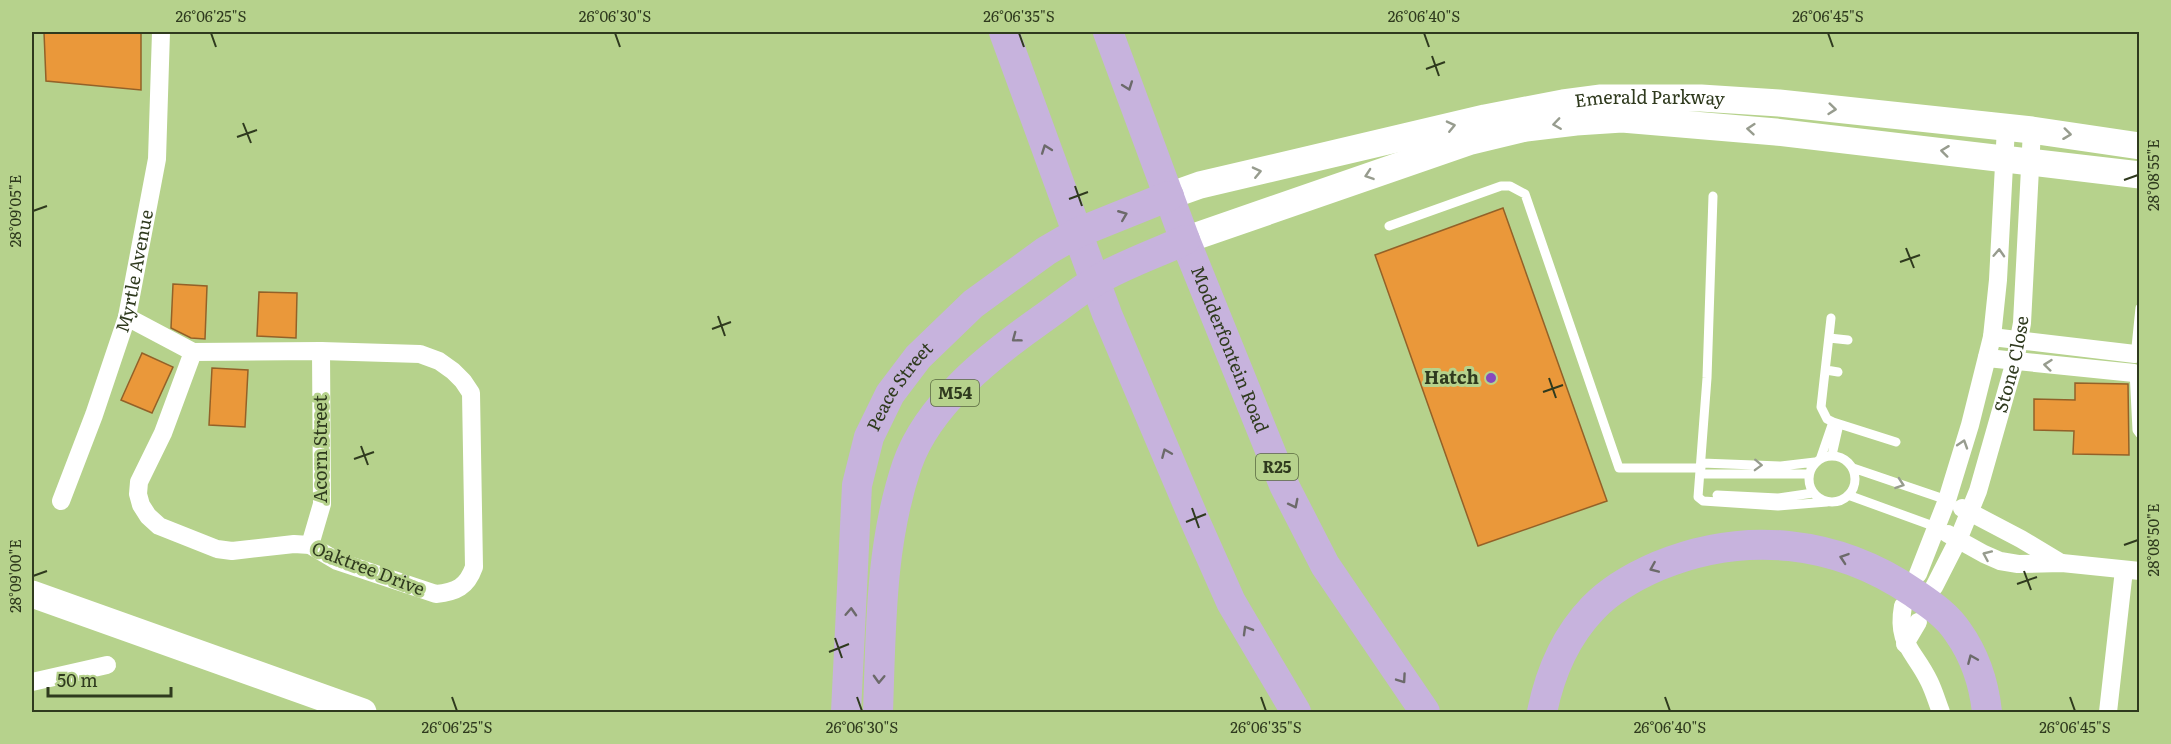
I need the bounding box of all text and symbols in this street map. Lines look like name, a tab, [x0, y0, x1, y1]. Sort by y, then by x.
text: 26°06'25"S	[176, 4, 246, 27]
text: 26°06'30"S	[579, 4, 651, 27]
text: 26°06'35"S	[983, 4, 1055, 27]
text: 26°06'40"S	[1388, 4, 1460, 27]
text: 26°06'45"S	[1792, 4, 1864, 27]
one-way arrow	[1120, 81, 1133, 91]
street label: Emerald Parkway	[1573, 83, 1726, 113]
one-way arrow	[1827, 102, 1836, 114]
one-way arrow	[1552, 118, 1562, 130]
one-way arrow	[1446, 120, 1456, 133]
one-way arrow	[1747, 123, 1756, 136]
one-way arrow	[2063, 128, 2072, 140]
text: 28°08'55"E	[2141, 139, 2164, 211]
one-way arrow	[1041, 144, 1054, 155]
one-way arrow	[1941, 145, 1950, 158]
one-way arrow	[1252, 166, 1262, 179]
one-way arrow	[1364, 168, 1375, 181]
text: 28°09'05"E	[3, 175, 26, 247]
street label: Myrtle Avenue	[108, 207, 159, 336]
one-way arrow	[1117, 210, 1128, 222]
one-way arrow	[1993, 249, 2006, 258]
street label: Modderfontein Road	[1185, 261, 1277, 437]
street label: Stone Close	[1986, 315, 2034, 416]
one-way arrow	[1011, 331, 1022, 342]
street label: Peace Street	[859, 334, 939, 435]
one-way arrow	[2043, 359, 2052, 371]
place label: Hatch	[1424, 363, 1479, 390]
marker: Hatch	[1484, 371, 1498, 385]
road number: M54	[931, 380, 979, 406]
street label: Acorn Street	[306, 394, 333, 503]
one-way arrow	[1956, 439, 1969, 450]
one-way arrow	[1161, 448, 1173, 459]
road number: R25	[1256, 454, 1298, 480]
one-way arrow	[1754, 459, 1763, 472]
one-way arrow	[1894, 477, 1905, 490]
one-way arrow	[1287, 497, 1298, 508]
text: 28°08'50"E	[2141, 504, 2164, 576]
street label: Oaktree Drive	[308, 534, 429, 602]
text: 28°09'00"E	[3, 539, 26, 613]
one-way arrow	[1982, 550, 1993, 562]
one-way arrow	[1839, 553, 1850, 565]
one-way arrow	[1649, 561, 1660, 573]
one-way arrow	[844, 608, 857, 617]
one-way arrow	[1243, 626, 1254, 636]
one-way arrow	[1967, 654, 1979, 665]
scale bar	[48, 660, 171, 698]
text: 50 m	[57, 666, 98, 693]
one-way arrow	[1395, 673, 1406, 684]
one-way arrow	[873, 675, 886, 684]
text: 26°06'25"S	[422, 715, 492, 738]
text: 26°06'30"S	[826, 715, 898, 738]
text: 26°06'35"S	[1230, 715, 1302, 738]
text: 26°06'40"S	[1634, 715, 1706, 738]
text: 26°06'45"S	[2039, 715, 2111, 738]

